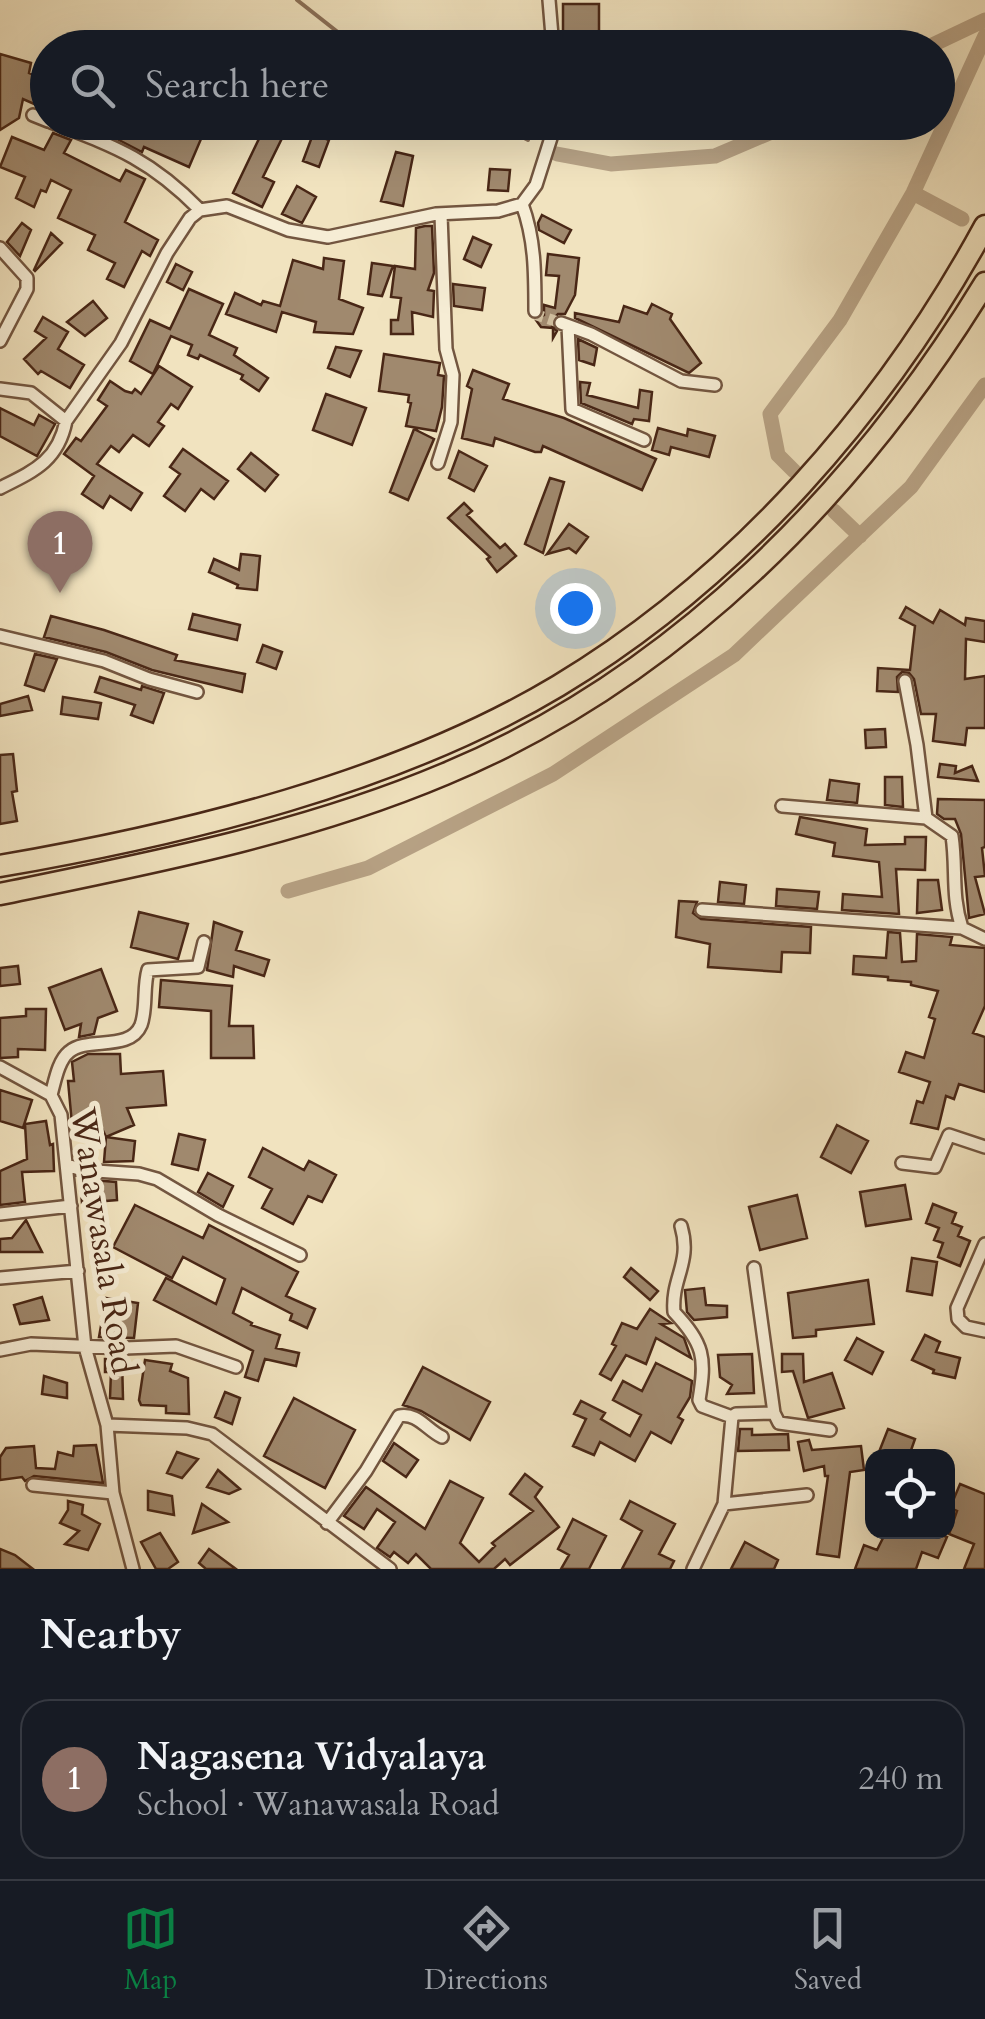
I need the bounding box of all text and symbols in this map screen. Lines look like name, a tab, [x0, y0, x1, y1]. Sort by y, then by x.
search box	[30, 30, 955, 140]
icon: search	[65, 58, 120, 113]
text: Search here	[145, 59, 329, 111]
pin: 1	[28, 510, 92, 593]
your location	[550, 583, 601, 634]
street label: Wanawasala Road	[58, 1103, 148, 1378]
map controls	[865, 1449, 955, 1539]
button: locate	[865, 1449, 955, 1539]
text: Nearby	[40, 1606, 182, 1663]
text: Nagasena Vidyalaya	[137, 1731, 486, 1783]
text: 1	[66, 1757, 83, 1801]
text: 240 m	[858, 1757, 943, 1801]
text: School · Wanawasala Road	[137, 1783, 499, 1827]
tab: Map	[123, 1901, 178, 1999]
tab: Directions	[424, 1901, 548, 1999]
tab: Saved	[794, 1901, 862, 1999]

